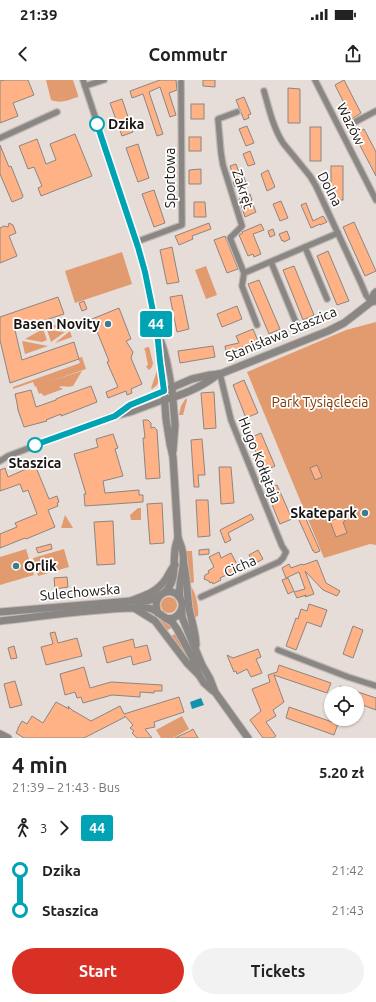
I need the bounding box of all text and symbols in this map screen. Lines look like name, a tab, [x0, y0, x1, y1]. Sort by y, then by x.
text: 21:39	[20, 6, 58, 23]
icon: back	[12, 43, 34, 65]
icon: share	[342, 43, 364, 65]
text: Commutr	[149, 44, 227, 64]
street label: Wazów	[334, 100, 368, 148]
marker: Dzika	[89, 116, 105, 132]
place label: Dzika	[108, 116, 144, 132]
street label: Sportowa	[162, 148, 178, 208]
street label: Zakręt	[229, 167, 257, 211]
street label: Dolna	[314, 169, 346, 209]
street label: Stanisława Staszica	[223, 303, 339, 365]
line badge: 44	[138, 311, 174, 337]
place label: Basen Novity	[13, 316, 101, 332]
text: 44	[148, 316, 164, 332]
marker: Basen Novity	[103, 319, 113, 329]
park label: Park Tysiąclecia	[272, 394, 369, 410]
street label: Hugo Kołłątaja	[235, 414, 285, 506]
marker: Staszica	[27, 437, 43, 453]
place label: Staszica	[9, 455, 61, 471]
place label: Skatepark	[290, 505, 357, 521]
marker: Skatepark	[360, 508, 370, 518]
street label: Cicha	[221, 552, 259, 580]
place label: Orlik	[24, 558, 57, 574]
marker: Orlik	[11, 561, 21, 571]
street label: Sulechowska	[39, 581, 121, 603]
map controls	[324, 686, 364, 726]
button: locate	[324, 686, 364, 726]
text: 4 min	[12, 752, 68, 777]
text: 5.20 zł	[319, 764, 364, 781]
text: 21:39 – 21:43 · Bus	[12, 780, 120, 794]
icon: walk	[12, 817, 34, 839]
icon: forward	[53, 817, 75, 839]
text: 44	[89, 820, 105, 836]
text: 3	[40, 821, 47, 835]
text: Dzika	[42, 862, 81, 879]
text: 21:42	[331, 863, 364, 877]
text: Staszica	[42, 902, 99, 919]
text: 21:43	[331, 903, 364, 917]
button: Start	[12, 948, 184, 994]
button: Tickets	[192, 948, 364, 994]

